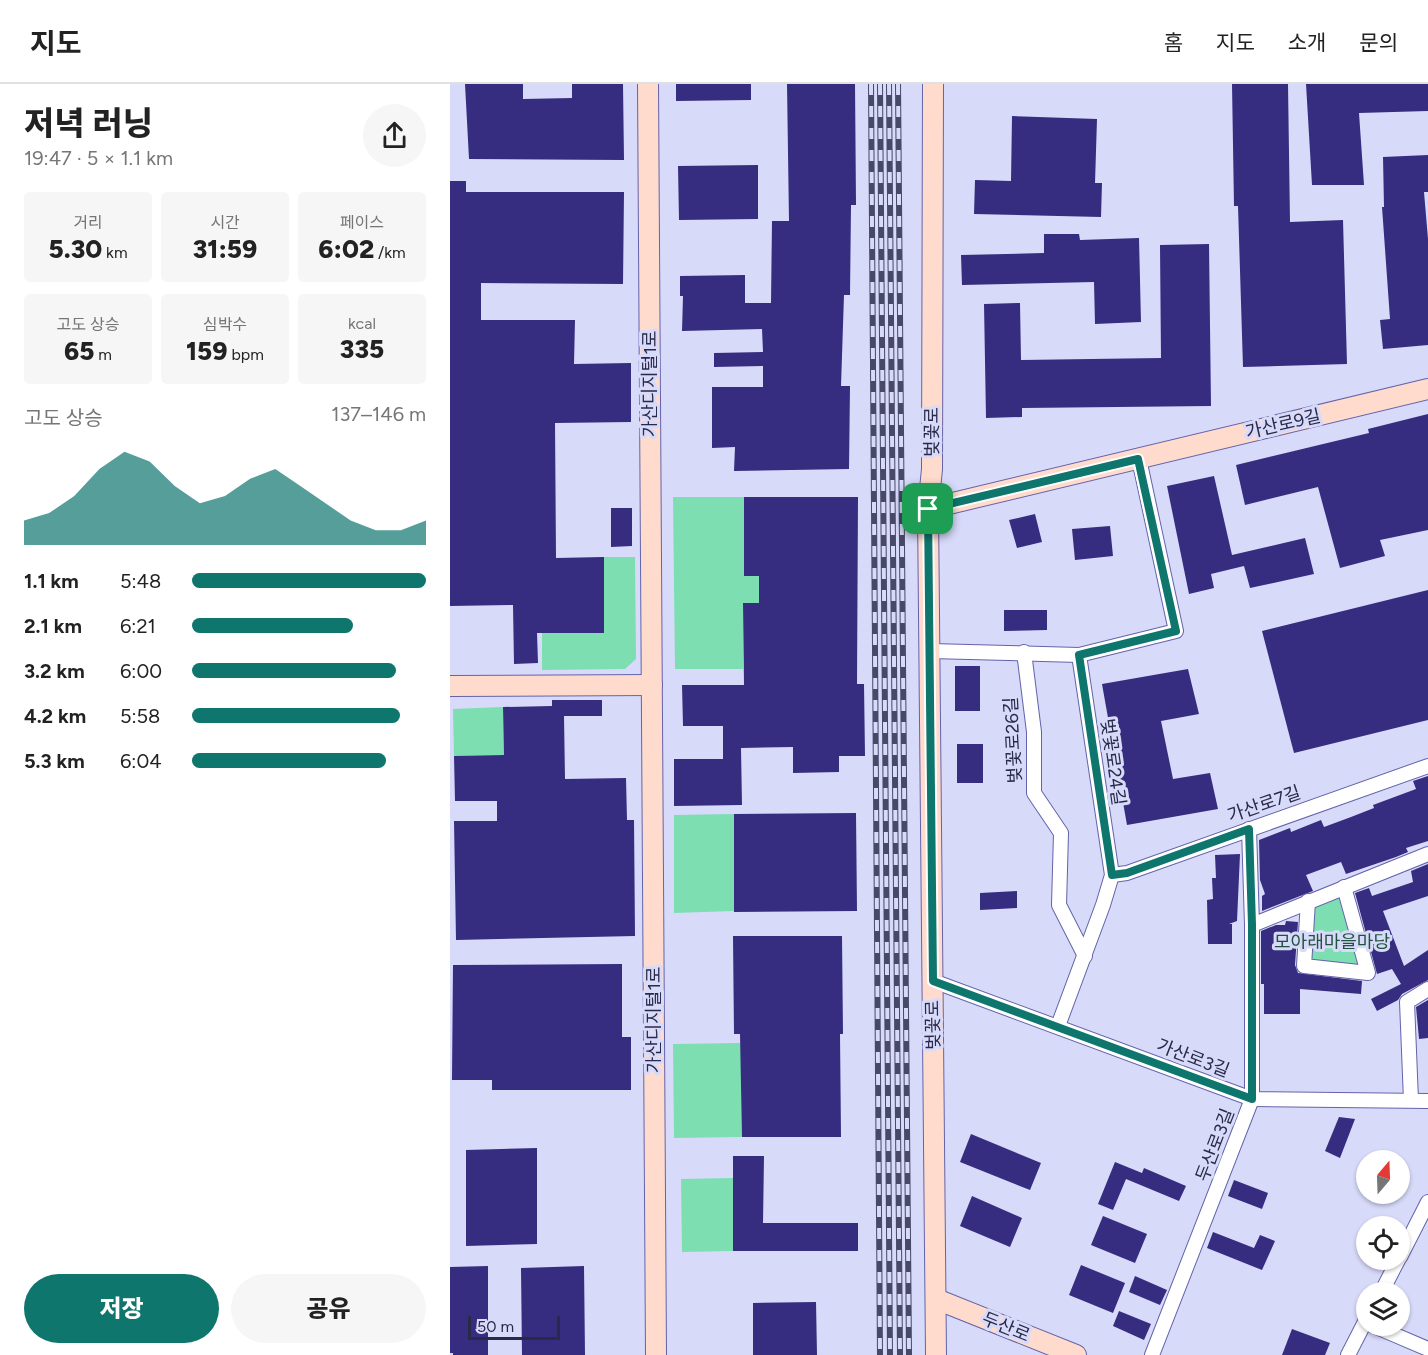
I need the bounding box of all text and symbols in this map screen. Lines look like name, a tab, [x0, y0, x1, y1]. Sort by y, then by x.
text: 지도	[30, 26, 82, 60]
text: 홈	[1164, 30, 1183, 55]
text: 지도	[1216, 30, 1255, 55]
text: 소개	[1288, 30, 1326, 55]
text: 문의	[1359, 30, 1398, 55]
text: 저녁 러닝	[24, 104, 153, 143]
button: share	[363, 104, 426, 167]
text: 19:47 · 5 × 1.1 km	[24, 146, 173, 170]
text: 거리	[73, 213, 103, 232]
text: 시간	[210, 213, 240, 232]
text: 페이스	[340, 213, 384, 232]
text: 5.30	[49, 233, 102, 265]
text: 31:59	[193, 233, 257, 265]
text: 6:02	[318, 233, 374, 265]
text: km	[102, 243, 128, 262]
text: /km	[374, 243, 406, 262]
text: kcal	[348, 314, 376, 333]
text: 고도 상승	[57, 315, 119, 334]
text: 심박수	[203, 315, 247, 334]
street label: 가산디지털1로	[639, 331, 661, 437]
text: 335	[340, 333, 384, 365]
text: 65	[64, 335, 94, 367]
text: 159	[186, 335, 228, 367]
text: m	[94, 345, 112, 364]
text: bpm	[228, 345, 264, 364]
text: 137–146 m	[331, 402, 426, 426]
street label: 가산로9길	[1243, 405, 1323, 443]
text: 고도 상승	[24, 406, 103, 430]
street label: 벚꽃로	[921, 407, 943, 457]
pin	[902, 483, 953, 534]
icon: arrive	[911, 492, 944, 525]
text: 1.1 km	[24, 569, 79, 593]
text: 5:48	[120, 569, 161, 593]
text: 2.1 km	[24, 614, 82, 638]
text: 6:21	[120, 614, 156, 638]
text: 3.2 km	[24, 659, 85, 683]
text: 6:00	[120, 659, 162, 683]
street label: 벚꽃로26길	[1000, 696, 1026, 784]
text: 4.2 km	[24, 704, 86, 728]
text: 5:58	[120, 704, 160, 728]
street label: 벚꽃로24길	[1096, 717, 1130, 807]
text: 5.3 km	[24, 749, 85, 773]
text: 6:04	[120, 749, 162, 773]
street label: 가산로7길	[1225, 781, 1303, 827]
park label: 모아래마을마당	[1274, 931, 1390, 953]
street label: 가산디지털1로	[643, 967, 665, 1073]
street label: 벚꽃로	[922, 1000, 944, 1050]
street label: 가산로3길	[1154, 1034, 1232, 1082]
street label: 두산로3길	[1191, 1106, 1239, 1184]
north arrow	[1356, 1150, 1410, 1204]
map controls	[1356, 1150, 1410, 1336]
button: locate	[1356, 1216, 1410, 1270]
button: 저장	[24, 1274, 219, 1343]
button: 공유	[231, 1274, 426, 1343]
button: layers	[1356, 1282, 1410, 1336]
street label: 두산로	[979, 1307, 1033, 1347]
scale bar	[468, 1313, 560, 1340]
text: 50 m	[477, 1317, 514, 1336]

